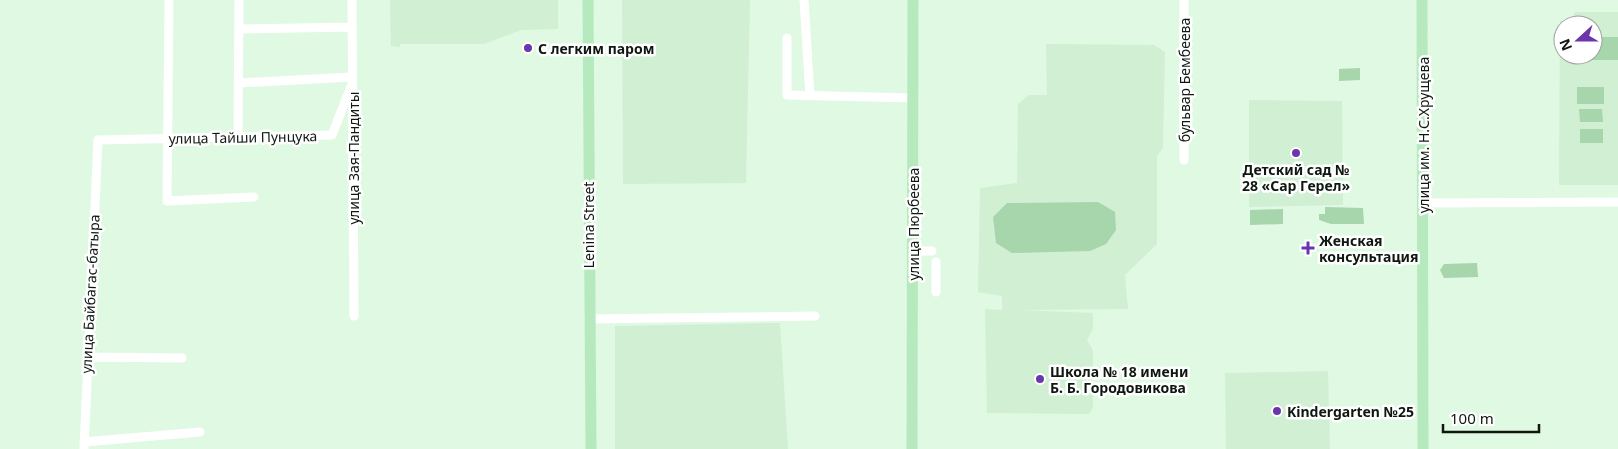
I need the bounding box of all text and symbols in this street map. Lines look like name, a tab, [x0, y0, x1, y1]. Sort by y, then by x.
north arrow	[1553, 15, 1603, 65]
street label: бульвар Бембеева	[1175, 18, 1194, 142]
text: N	[1554, 36, 1576, 54]
place label: С легким паром	[538, 39, 654, 58]
marker: С легким паром	[522, 42, 534, 54]
street label: улица им. Н.С.Хрущева	[1414, 57, 1433, 213]
street label: улица Зая-Пандиты	[344, 92, 363, 224]
street label: улица Тайши Пунцука	[169, 126, 317, 148]
marker: Детский сад № 28 «Сар Герел»	[1290, 147, 1302, 159]
place label: Детский сад № 28 «Сар Герел»	[1242, 160, 1350, 195]
street label: улица Пюрбеева	[904, 168, 923, 280]
street label: Lenina Street	[579, 182, 598, 268]
street label: улица Байбагас-батыра	[76, 214, 104, 374]
place label: Женская консультация	[1319, 231, 1418, 266]
marker: Женская консультация	[1301, 241, 1315, 255]
place label: Школа № 18 имени Б. Б. Городовикова	[1050, 362, 1188, 397]
marker: Школа № 18 имени Б. Б. Городовикова	[1034, 373, 1046, 385]
place label: Kindergarten №25	[1287, 402, 1414, 421]
scale bar	[1443, 402, 1539, 434]
marker: Kindergarten №25	[1271, 405, 1283, 417]
text: 100 m	[1450, 408, 1494, 428]

